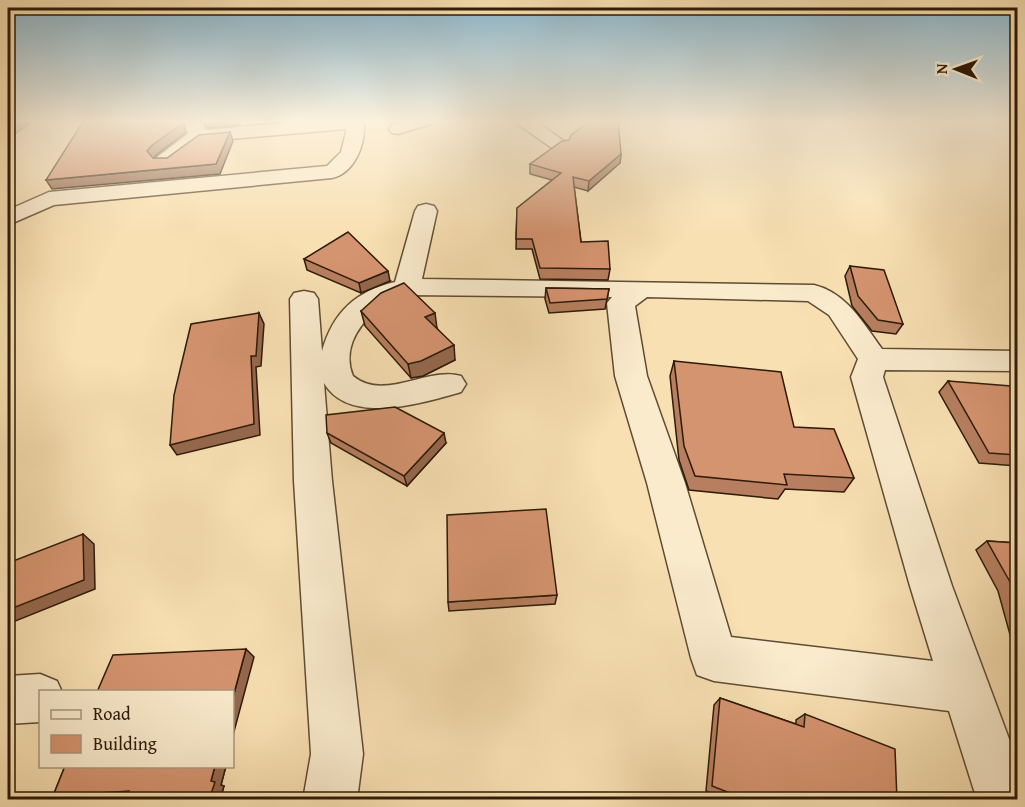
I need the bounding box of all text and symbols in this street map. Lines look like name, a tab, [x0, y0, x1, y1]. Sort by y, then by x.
north arrow	[926, 39, 986, 99]
text: N	[929, 63, 953, 74]
legend	[39, 690, 234, 768]
text: Road	[93, 700, 131, 727]
text: Building	[93, 730, 157, 757]

